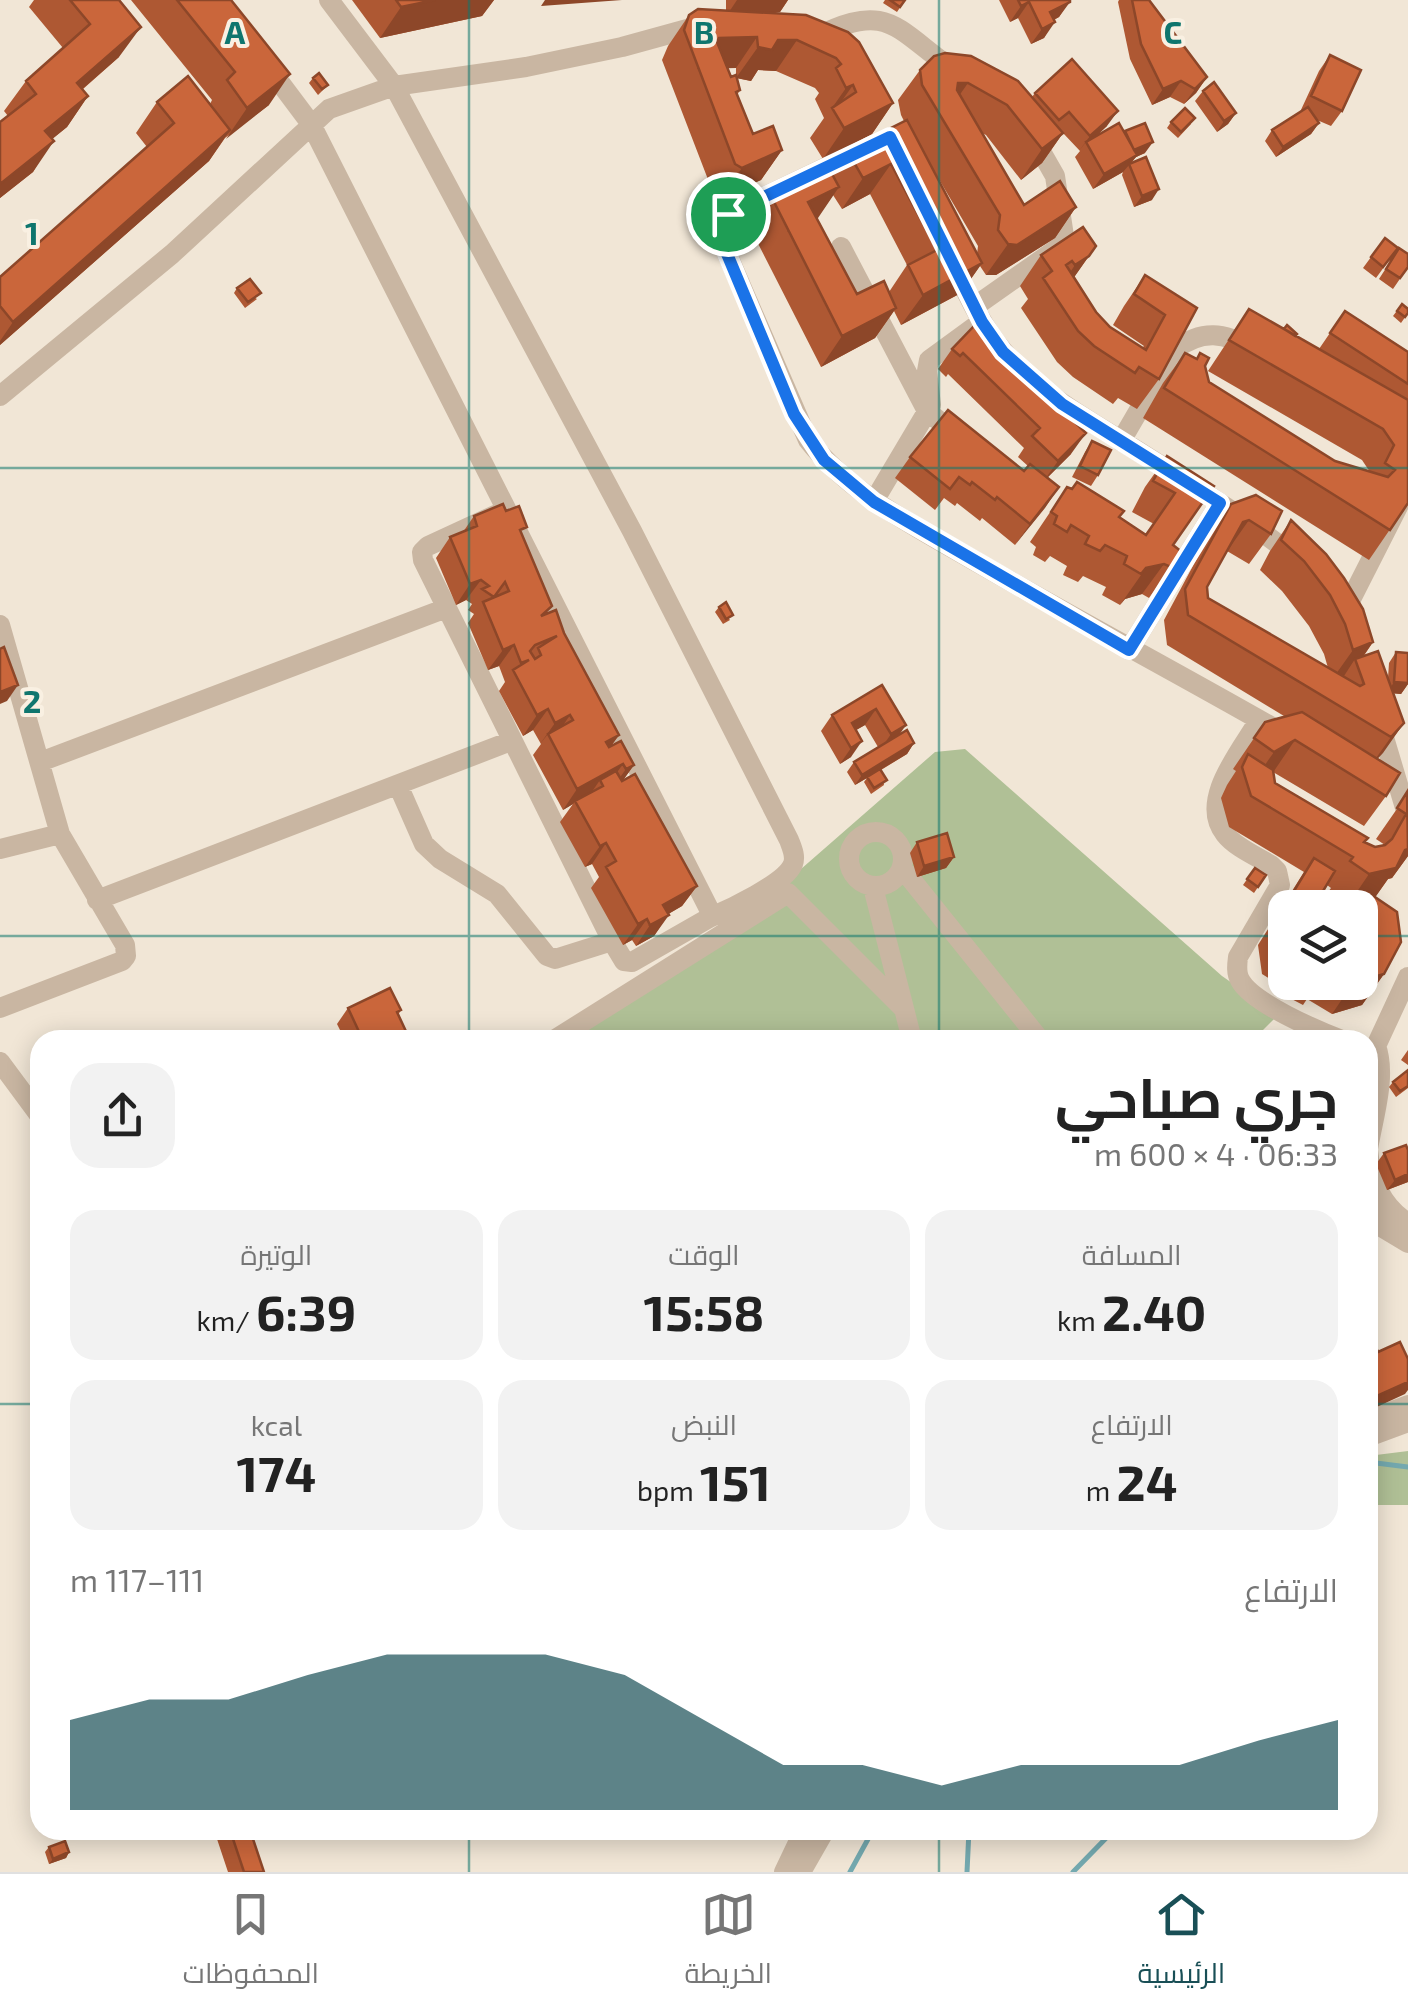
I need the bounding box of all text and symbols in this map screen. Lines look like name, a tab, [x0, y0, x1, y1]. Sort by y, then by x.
text: A	[225, 12, 246, 50]
text: B	[694, 12, 714, 50]
text: C	[1164, 12, 1182, 50]
pin	[686, 172, 771, 257]
icon: arrive	[701, 187, 756, 242]
text: 1	[25, 213, 39, 251]
text: 2	[23, 681, 41, 719]
map controls	[1268, 890, 1378, 1000]
button: layers	[1268, 890, 1378, 1000]
button: share	[70, 1063, 175, 1168]
text: جري صباحي	[1055, 1063, 1338, 1129]
text: 06:33 · 4 × 600 m	[1094, 1134, 1338, 1172]
text: الوتيرة	[240, 1237, 312, 1271]
text: الوقت	[668, 1237, 740, 1271]
text: المسافة	[1082, 1237, 1182, 1271]
text: 6:39	[256, 1281, 356, 1341]
text: 15:58	[644, 1281, 764, 1341]
text: 2.40	[1102, 1281, 1206, 1341]
text: /km	[196, 1303, 256, 1337]
text: km	[1057, 1303, 1102, 1337]
text: النبض	[671, 1407, 737, 1441]
text: الارتفاع	[1091, 1407, 1173, 1441]
text: kcal	[251, 1408, 302, 1442]
text: 174	[236, 1442, 316, 1502]
text: 151	[700, 1451, 771, 1511]
text: 24	[1117, 1451, 1178, 1511]
text: bpm	[637, 1473, 700, 1507]
text: m	[1086, 1473, 1117, 1507]
text: 111–117 m	[70, 1560, 204, 1598]
text: الارتفاع	[1244, 1570, 1338, 1608]
tab: المحفوظات	[183, 1887, 319, 1999]
tab: الخريطة	[685, 1887, 772, 1999]
tab: الرئيسية	[1137, 1887, 1225, 1999]

